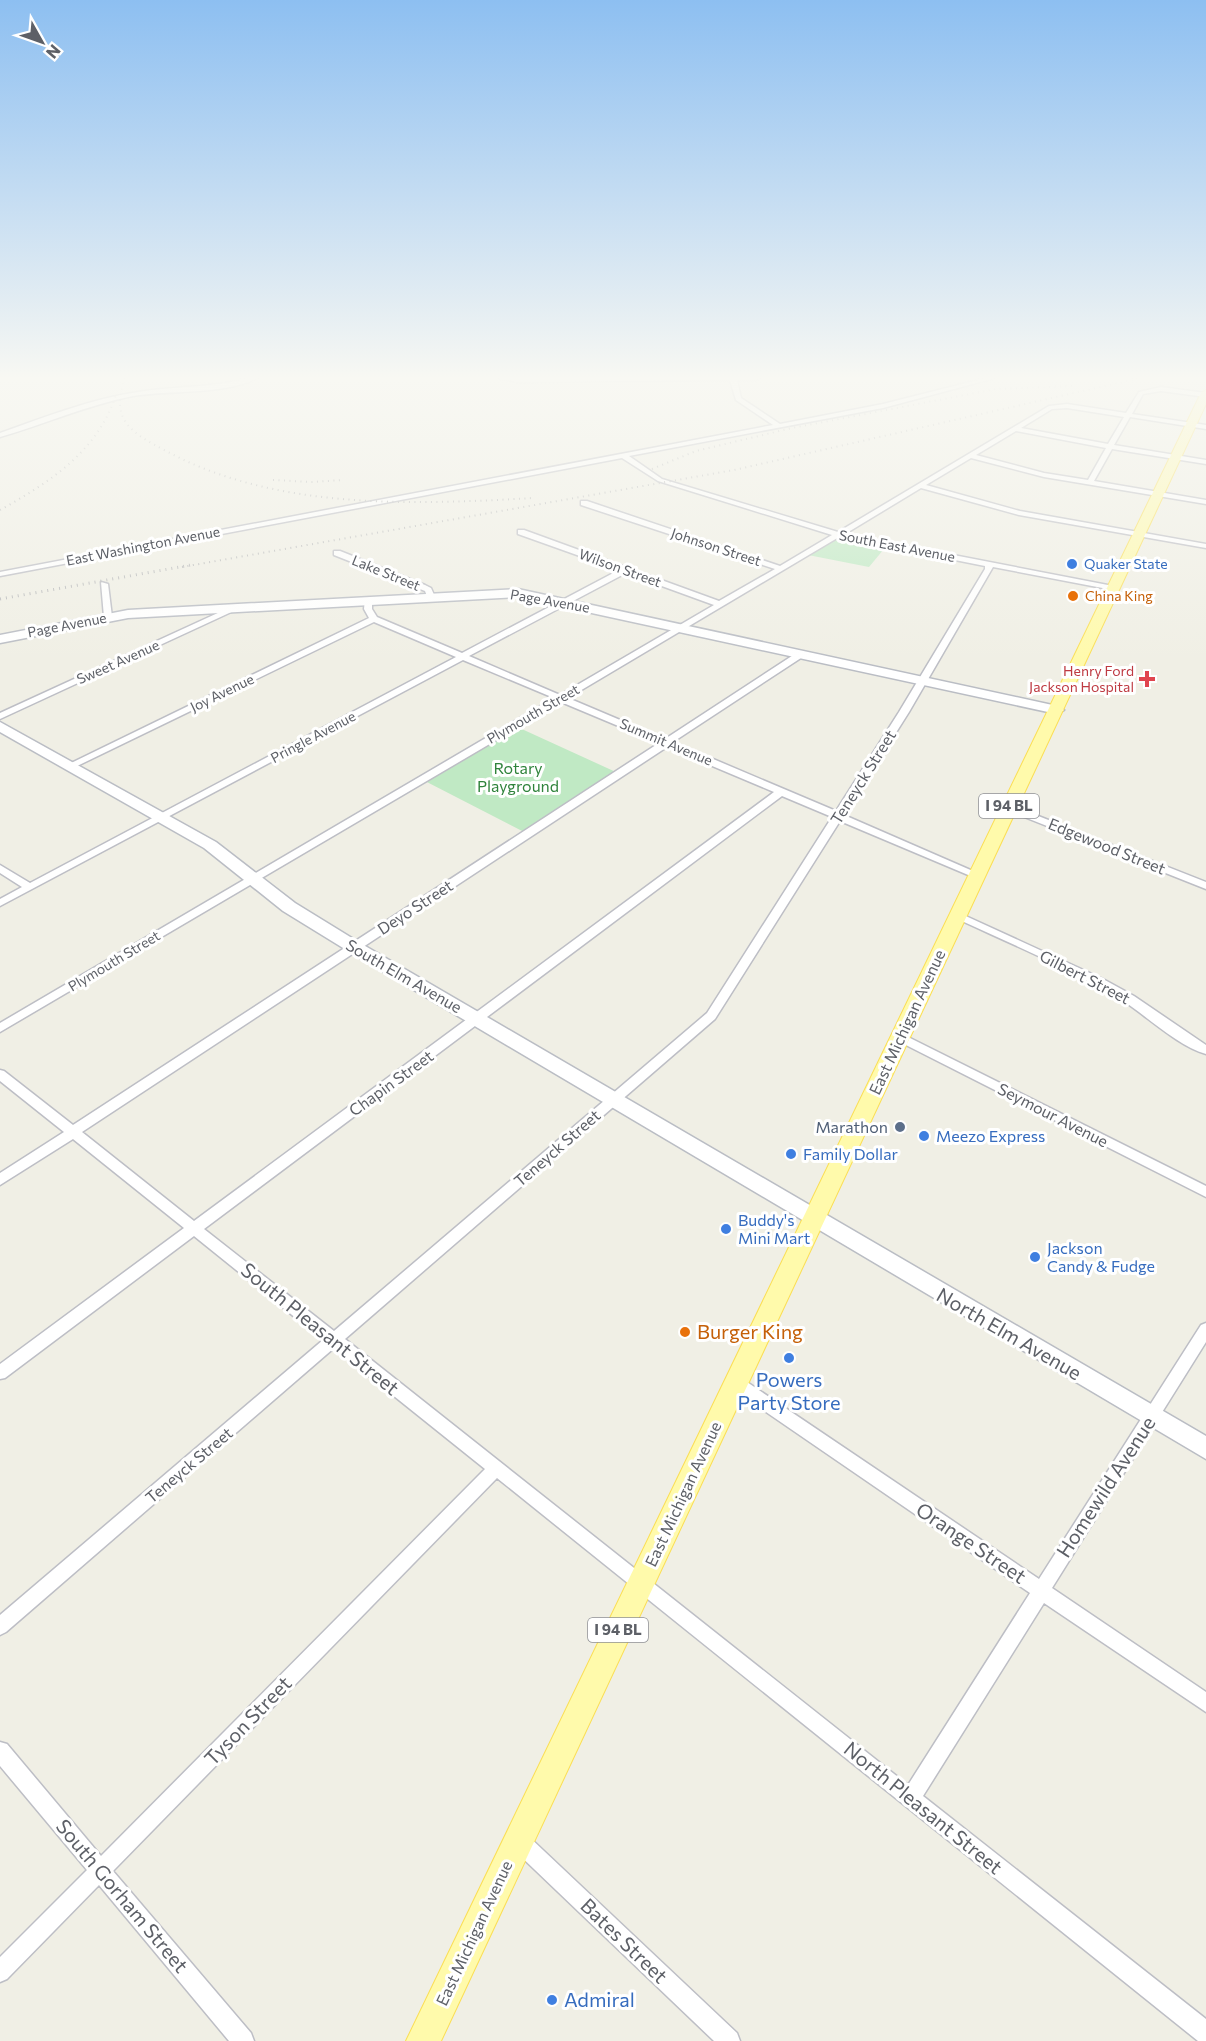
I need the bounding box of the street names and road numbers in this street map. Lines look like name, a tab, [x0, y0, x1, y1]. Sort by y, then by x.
street label: East Washington Avenue	[65, 522, 221, 569]
street label: Johnson Street	[669, 524, 763, 569]
street label: South East Avenue	[838, 526, 957, 565]
street label: Wilson Street	[577, 545, 664, 590]
street label: Lake Street	[350, 551, 423, 594]
street label: Page Avenue	[509, 585, 591, 616]
street label: Page Avenue	[26, 609, 108, 641]
street label: Sweet Avenue	[74, 636, 162, 687]
street label: Joy Avenue	[187, 670, 256, 715]
street label: Plymouth Street	[483, 680, 582, 747]
street label: Pringle Avenue	[267, 707, 358, 766]
street label: Summit Avenue	[617, 714, 715, 769]
street label: Teneyck Street	[826, 726, 899, 827]
road number: I 94 BL	[979, 794, 1039, 818]
street label: Edgewood Street	[1046, 813, 1169, 878]
street label: Deyo Street	[374, 875, 456, 938]
street label: Plymouth Street	[65, 926, 163, 995]
street label: South Elm Avenue	[343, 935, 466, 1016]
street label: East Michigan Avenue	[865, 946, 949, 1097]
street label: Gilbert Street	[1037, 946, 1134, 1008]
street label: Chapin Street	[345, 1045, 437, 1120]
street label: Seymour Avenue	[995, 1079, 1112, 1151]
street label: Teneyck Street	[510, 1105, 604, 1190]
street label: South Pleasant Street	[237, 1257, 405, 1399]
street label: North Elm Avenue	[933, 1282, 1086, 1384]
street label: Homewild Avenue	[1051, 1412, 1160, 1561]
street label: East Michigan Avenue	[641, 1418, 725, 1569]
street label: Teneyck Street	[141, 1422, 236, 1507]
street label: Orange Street	[912, 1497, 1031, 1588]
road number: I 94 BL	[588, 1618, 648, 1642]
street label: Tyson Street	[199, 1671, 296, 1770]
street label: North Pleasant Street	[840, 1736, 1008, 1878]
street label: South Gorham Street	[52, 1814, 194, 1977]
street label: East Michigan Avenue	[432, 1857, 516, 2008]
street label: Bates Street	[576, 1893, 673, 1988]

